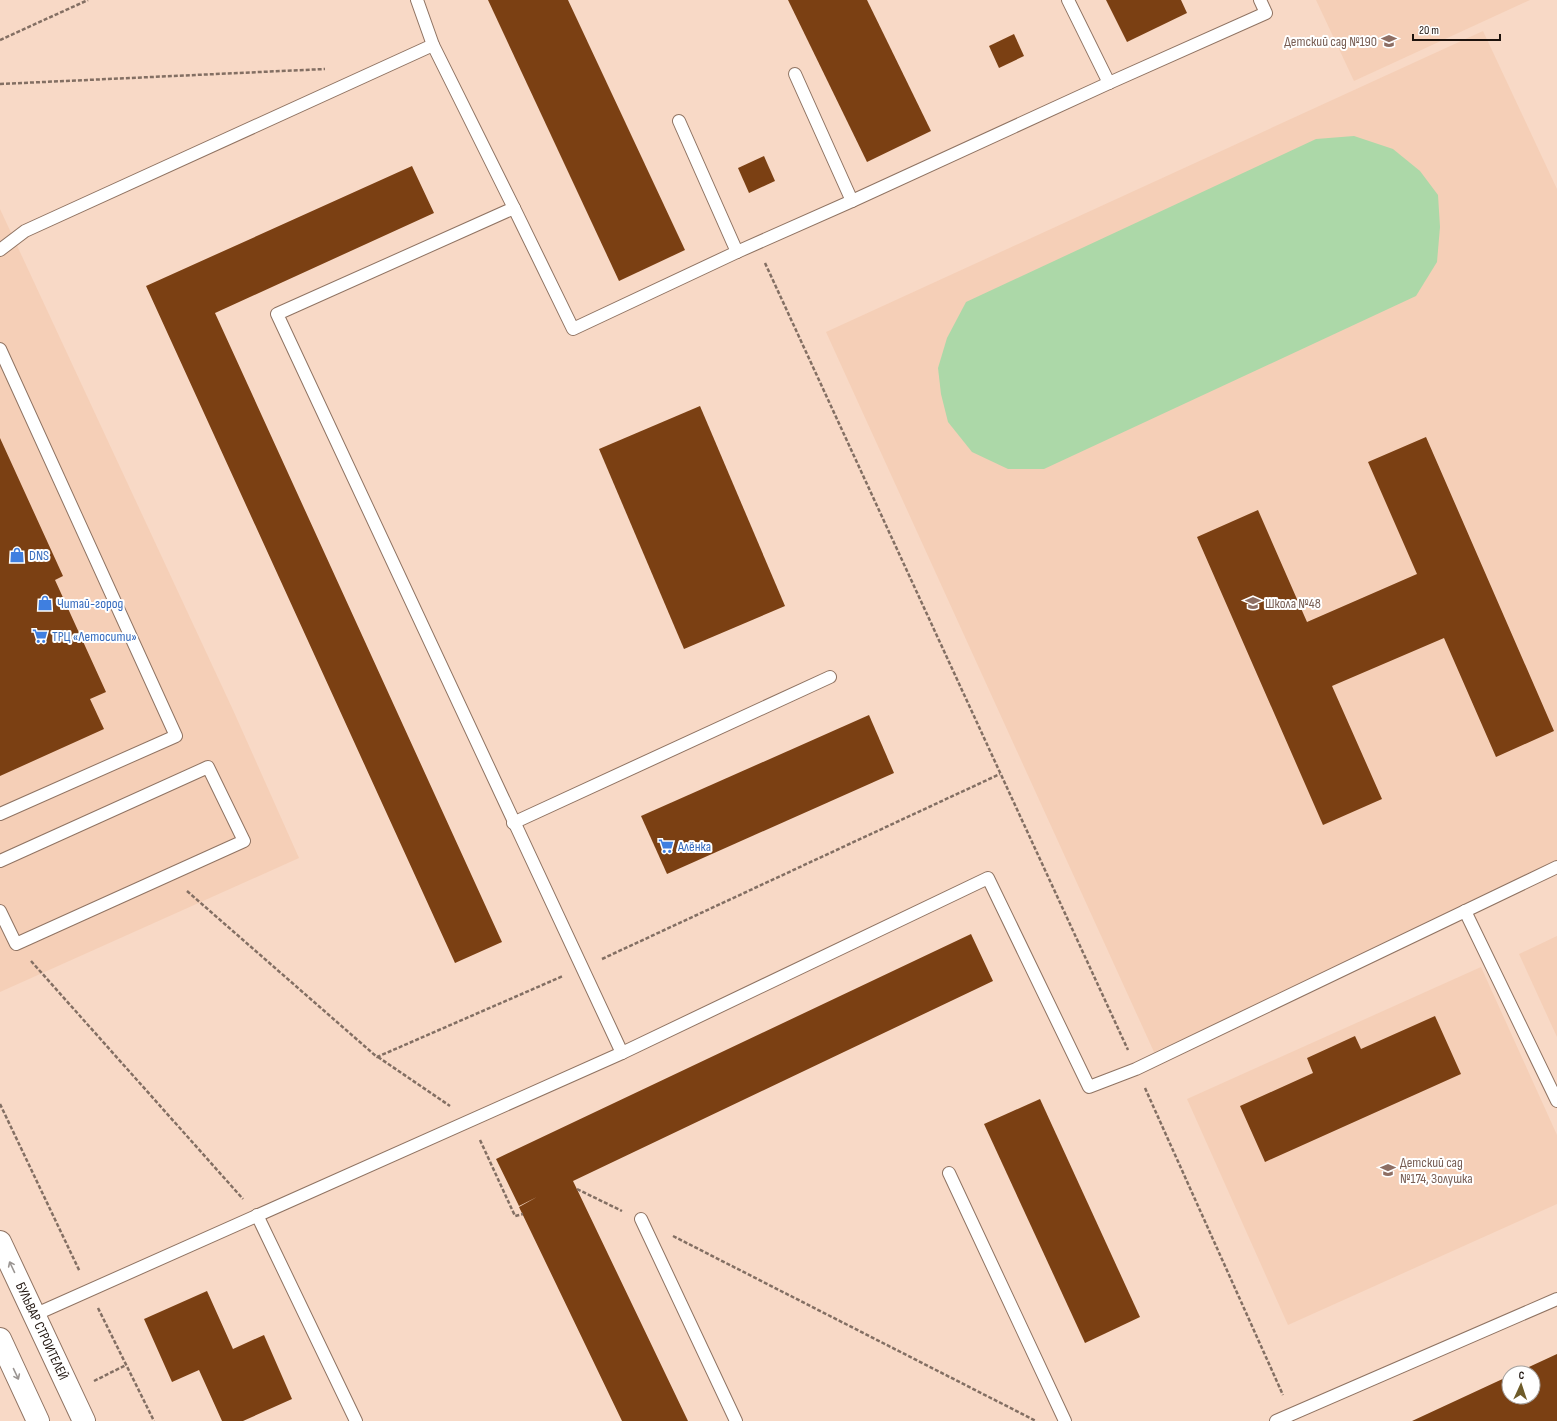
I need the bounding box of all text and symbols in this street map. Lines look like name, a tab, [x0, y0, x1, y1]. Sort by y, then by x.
scale bar	[1413, 16, 1500, 42]
text: 20 m	[1419, 23, 1439, 38]
school or university icon: Детский сад №190	[1380, 32, 1398, 50]
place label: Детский сад №190	[1284, 33, 1377, 50]
shop icon: DNS	[8, 546, 26, 564]
place label: DNS	[29, 547, 49, 564]
shop icon: Читай-город	[36, 594, 54, 612]
school or university icon: Школа №48	[1244, 594, 1262, 612]
place label: Читай-город	[57, 595, 123, 612]
place label: Школа №48	[1265, 595, 1321, 612]
supermarket icon: ТРЦ «Летосити»	[31, 627, 49, 645]
place label: ТРЦ «Летосити»	[52, 628, 137, 645]
supermarket icon: Алёнка	[657, 837, 675, 855]
place label: Алёнка	[677, 838, 711, 855]
place label: Детский сад №174, Золушка	[1400, 1154, 1473, 1187]
school or university icon: Детский сад №174, Золушка	[1379, 1161, 1397, 1179]
one-way arrow	[8, 1261, 15, 1273]
street label: БУЛЬВАР СТРОИТЕЛЕЙ	[12, 1279, 72, 1383]
north arrow	[1501, 1365, 1541, 1405]
one-way arrow	[13, 1368, 20, 1380]
text: С	[1518, 1369, 1525, 1382]

